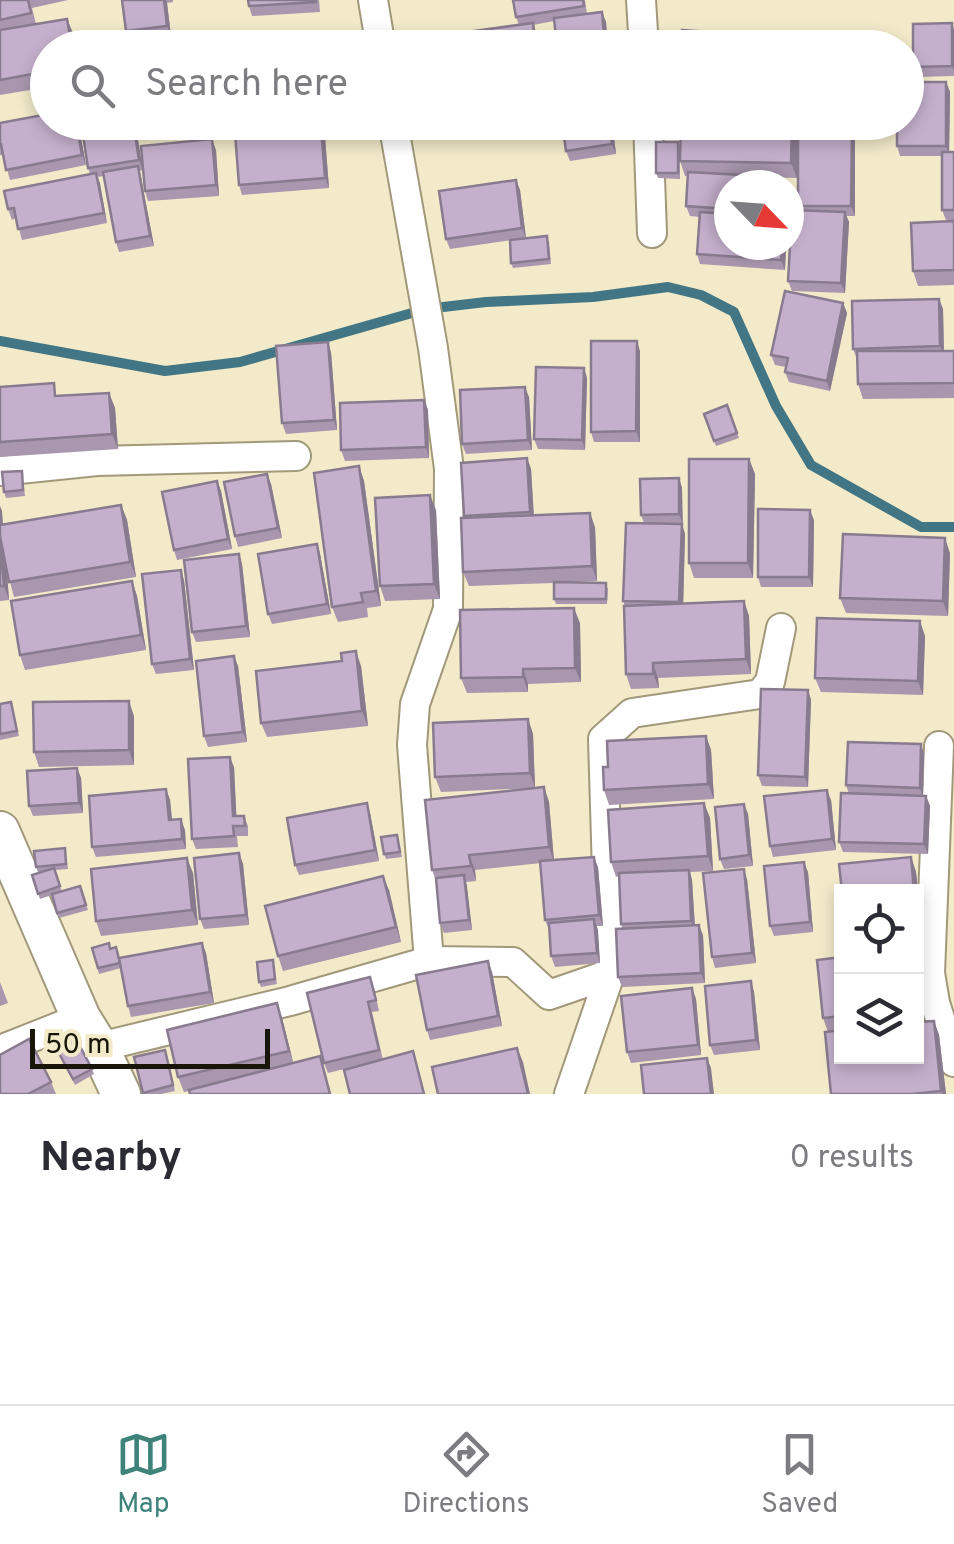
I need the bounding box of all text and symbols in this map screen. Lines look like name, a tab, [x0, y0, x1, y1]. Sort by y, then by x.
search box	[30, 30, 924, 140]
icon: search	[65, 58, 120, 113]
text: Search here	[145, 61, 348, 110]
north arrow	[714, 170, 804, 260]
map controls	[834, 884, 924, 1064]
button: locate	[834, 884, 924, 974]
button: layers	[834, 974, 924, 1064]
scale bar	[30, 1024, 270, 1068]
text: 50 m	[45, 1028, 111, 1064]
text: Nearby	[40, 1133, 182, 1186]
text: 0 results	[789, 1139, 914, 1179]
tab: Map	[116, 1427, 171, 1523]
tab: Directions	[402, 1427, 530, 1523]
tab: Saved	[761, 1427, 838, 1523]

